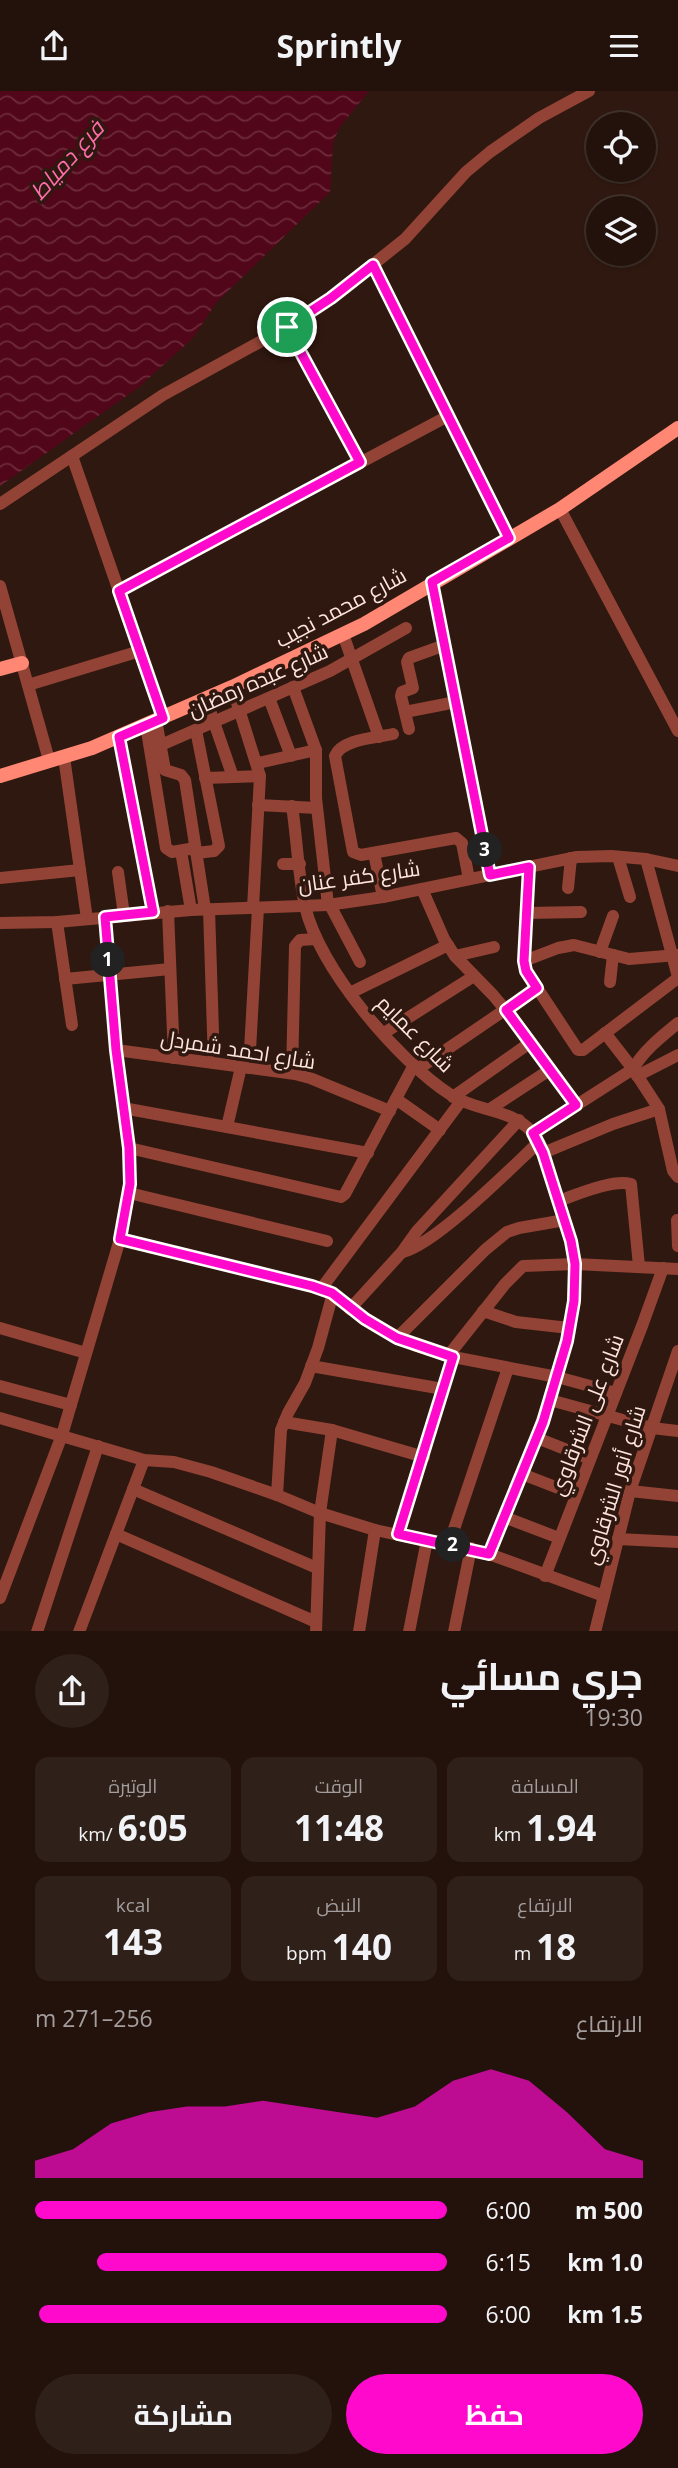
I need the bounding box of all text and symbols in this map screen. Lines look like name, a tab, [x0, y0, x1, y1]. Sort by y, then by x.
text: Sprintly	[276, 24, 402, 67]
icon: share	[35, 27, 73, 65]
icon: menu	[605, 27, 643, 65]
water label: فرع دمياط	[22, 111, 113, 207]
map controls	[586, 112, 656, 266]
button: locate	[586, 112, 656, 182]
button: layers	[586, 196, 656, 266]
pin	[257, 297, 317, 357]
icon: arrive	[268, 308, 306, 346]
street label: شارع محمد نجيب	[270, 561, 411, 654]
street label: شارع عبده رمضان	[183, 637, 333, 724]
pin: 3	[468, 833, 503, 867]
text: 3	[479, 836, 490, 862]
street label: شارع كفر عنان	[296, 854, 422, 899]
pin: 1	[90, 943, 126, 977]
text: 1	[102, 946, 113, 972]
street label: شارع عمايم	[370, 989, 460, 1079]
street label: شارع احمد شمردل	[159, 1023, 318, 1076]
street label: شارع على الشرقاوي	[542, 1330, 633, 1500]
street label: شارع أنور الشرقاوي	[577, 1402, 654, 1569]
pin: 2	[435, 1527, 470, 1563]
text: 2	[447, 1531, 458, 1557]
text: جري مسائي	[440, 1649, 643, 1701]
button: share	[35, 1654, 109, 1728]
text: 19:30	[584, 1701, 643, 1733]
text: الوتيرة	[109, 1773, 157, 1799]
text: الوقت	[315, 1773, 363, 1799]
text: المسافة	[511, 1773, 579, 1799]
text: 6:05	[118, 1804, 188, 1851]
text: 11:48	[294, 1804, 384, 1851]
text: 1.94	[526, 1804, 596, 1851]
text: /km	[78, 1821, 118, 1847]
text: km	[494, 1821, 526, 1847]
text: kcal	[116, 1892, 150, 1918]
text: النبض	[317, 1892, 361, 1918]
text: الارتفاع	[517, 1892, 573, 1918]
text: 143	[103, 1918, 163, 1965]
text: 140	[332, 1923, 392, 1970]
text: 18	[536, 1923, 576, 1970]
text: bpm	[286, 1940, 332, 1966]
text: m	[514, 1940, 536, 1966]
text: 256–271 m	[35, 2002, 153, 2034]
text: الارتفاع	[576, 2007, 643, 2039]
text: 6:00	[486, 2194, 531, 2226]
text: 500 m	[575, 2194, 643, 2226]
text: 6:15	[486, 2246, 531, 2278]
text: 1.0 km	[567, 2246, 643, 2278]
text: 6:00	[486, 2298, 531, 2330]
text: 1.5 km	[567, 2298, 643, 2330]
button: مشاركة	[35, 2374, 332, 2454]
button: حفظ	[346, 2374, 643, 2454]

